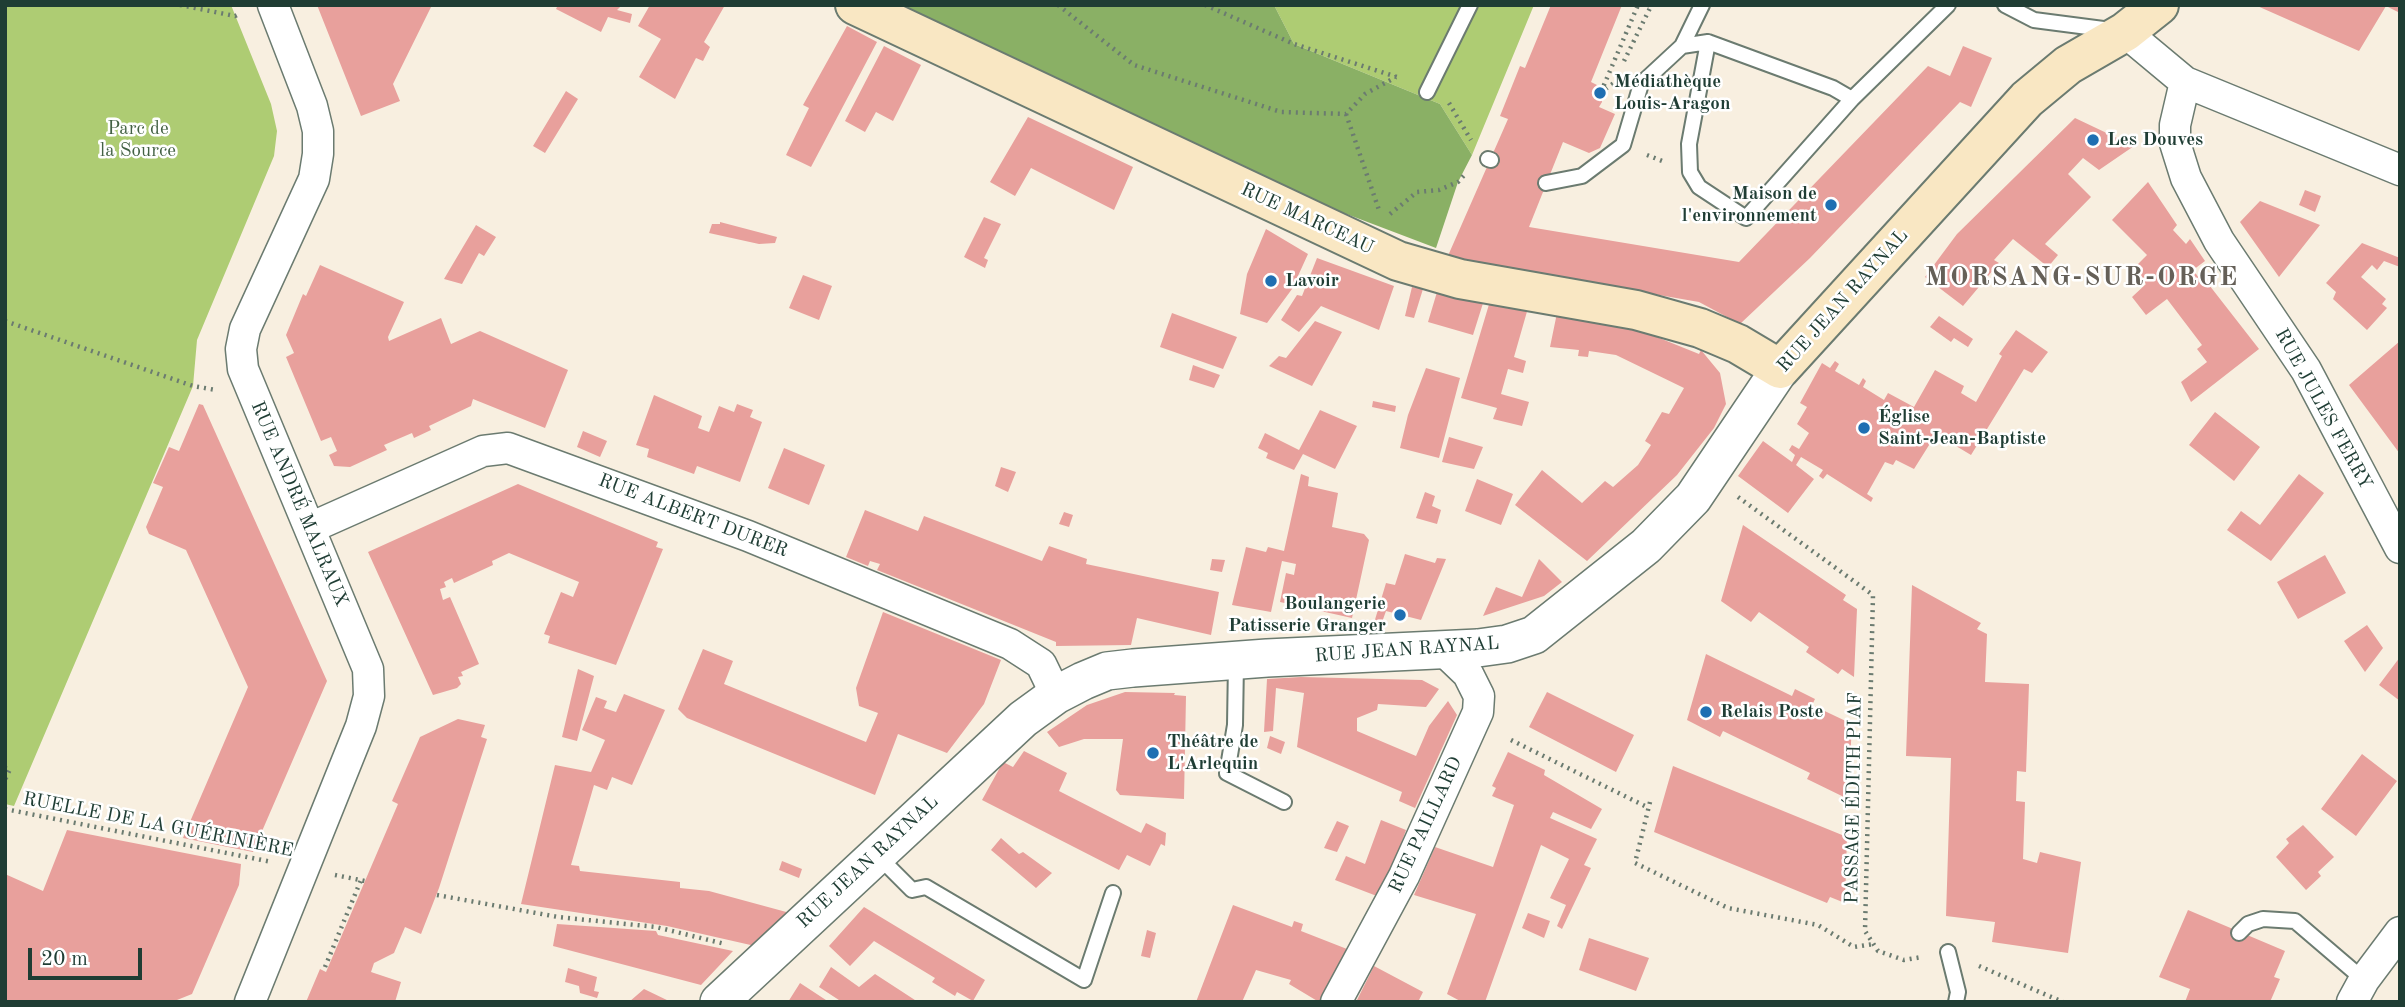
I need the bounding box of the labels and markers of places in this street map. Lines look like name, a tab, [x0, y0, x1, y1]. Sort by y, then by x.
place label: Médiathèque Louis-Aragon	[1614, 71, 1730, 115]
marker: Médiathèque Louis-Aragon	[1592, 85, 1608, 101]
place label: Les Douves	[2107, 129, 2203, 151]
marker: Les Douves	[2085, 132, 2101, 148]
place label: Maison de l'environnement	[1682, 183, 1817, 227]
marker: Maison de l'environnement	[1823, 197, 1839, 213]
place label: Lavoir	[1285, 270, 1339, 292]
marker: Lavoir	[1263, 273, 1279, 289]
place label: Église Saint-Jean-Baptiste	[1878, 406, 2046, 450]
marker: Église Saint-Jean-Baptiste	[1856, 420, 1872, 436]
place label: Boulangerie Patisserie Granger	[1228, 593, 1386, 637]
marker: Boulangerie Patisserie Granger	[1392, 607, 1408, 623]
place label: Relais Poste	[1720, 701, 1823, 723]
marker: Relais Poste	[1698, 704, 1714, 720]
place label: Théâtre de L'Arlequin	[1167, 731, 1259, 775]
marker: Théâtre de L'Arlequin	[1145, 745, 1161, 761]

